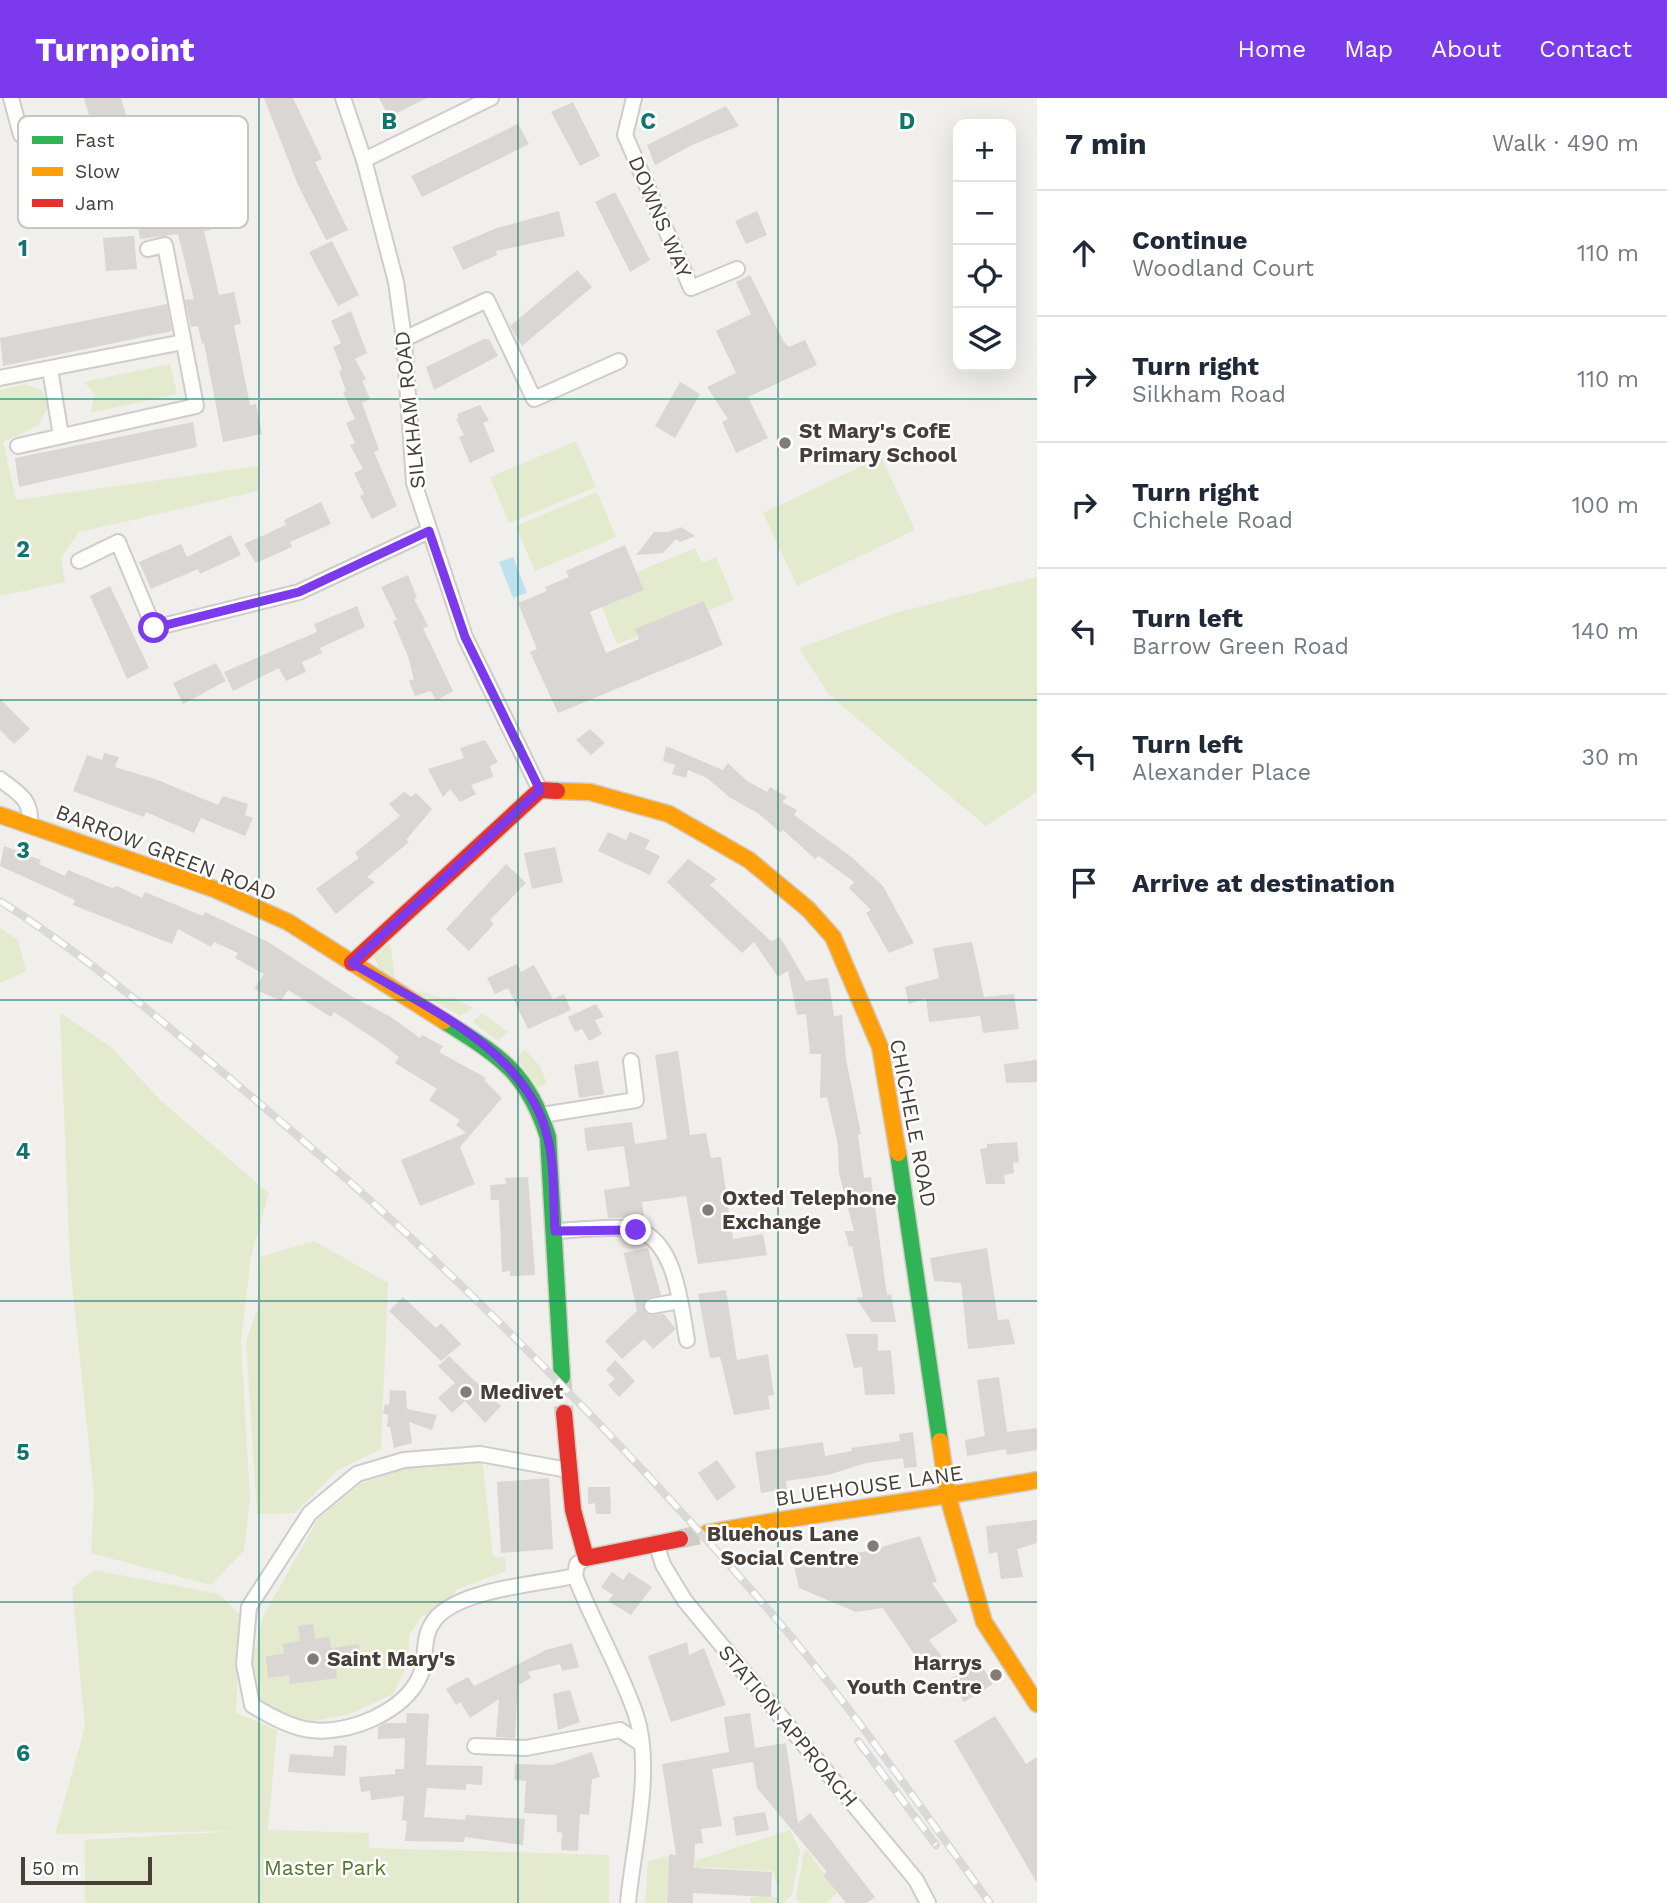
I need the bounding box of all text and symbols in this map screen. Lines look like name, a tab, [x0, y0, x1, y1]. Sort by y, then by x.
text: Turnpoint	[35, 30, 194, 69]
text: Home	[1238, 35, 1306, 63]
text: Map	[1344, 35, 1393, 63]
text: About	[1431, 35, 1501, 63]
text: Contact	[1539, 35, 1632, 63]
text: B	[381, 108, 397, 135]
text: C	[640, 108, 656, 135]
text: D	[899, 108, 915, 135]
legend	[18, 116, 248, 228]
map controls	[953, 119, 1016, 371]
button: +	[953, 119, 1016, 182]
text: 7 min	[1065, 126, 1147, 161]
text: Fast	[75, 129, 114, 152]
text: Walk · 490 m	[1492, 130, 1639, 157]
street label: DOWNS WAY	[624, 152, 697, 282]
text: Slow	[75, 160, 120, 183]
button: −	[953, 182, 1016, 245]
text: Jam	[75, 192, 114, 215]
text: Continue	[1132, 225, 1248, 255]
icon: ahead	[1065, 234, 1103, 272]
text: 1	[18, 235, 28, 262]
text: 110 m	[1577, 240, 1639, 267]
button: locate	[953, 245, 1016, 308]
text: Woodland Court	[1132, 255, 1314, 282]
button: layers	[953, 308, 1016, 371]
street label: SILKHAM ROAD	[389, 330, 430, 490]
text: Turn right	[1132, 351, 1259, 381]
icon: right	[1065, 360, 1103, 398]
text: 110 m	[1577, 366, 1639, 393]
text: Silkham Road	[1132, 381, 1286, 408]
place label: St Mary's CofE Primary School	[799, 418, 957, 467]
marker: St Mary's CofE Primary School	[777, 435, 793, 451]
text: Turn right	[1132, 477, 1259, 507]
icon: right	[1065, 486, 1103, 524]
text: 100 m	[1572, 492, 1639, 519]
text: Chichele Road	[1132, 507, 1293, 534]
text: 2	[16, 536, 30, 563]
text: Turn left	[1132, 603, 1243, 633]
route start	[138, 612, 169, 643]
icon: left	[1065, 612, 1103, 650]
text: 140 m	[1572, 618, 1639, 645]
text: Barrow Green Road	[1132, 633, 1349, 660]
text: Turn left	[1132, 729, 1243, 759]
icon: left	[1065, 738, 1103, 776]
text: 30 m	[1582, 744, 1639, 771]
text: Alexander Place	[1132, 759, 1311, 786]
street label: BARROW GREEN ROAD	[52, 799, 280, 906]
text: 3	[16, 837, 30, 864]
icon: arrive	[1065, 864, 1103, 902]
text: Arrive at destination	[1132, 868, 1395, 898]
street label: CHICHELE ROAD	[885, 1037, 942, 1209]
text: 4	[16, 1138, 31, 1165]
place label: Oxted Telephone Exchange	[722, 1185, 897, 1234]
marker: Oxted Telephone Exchange	[700, 1202, 716, 1218]
route end	[620, 1214, 651, 1245]
place label: Medivet	[480, 1379, 563, 1404]
marker: Medivet	[458, 1384, 474, 1400]
text: 5	[16, 1439, 30, 1466]
street label: BLUEHOUSE LANE	[773, 1460, 964, 1511]
place label: Bluehous Lane Social Centre	[707, 1521, 859, 1570]
marker: Bluehous Lane Social Centre	[865, 1538, 881, 1554]
street label: STATION APPROACH	[713, 1640, 863, 1812]
place label: Saint Mary's	[327, 1646, 455, 1671]
place label: Harrys Youth Centre	[847, 1650, 982, 1699]
marker: Saint Mary's	[305, 1651, 321, 1667]
marker: Harrys Youth Centre	[988, 1667, 1004, 1683]
text: 6	[16, 1740, 30, 1767]
scale bar	[21, 1854, 152, 1886]
park label: Master Park	[264, 1855, 386, 1880]
text: 50 m	[32, 1857, 79, 1880]

